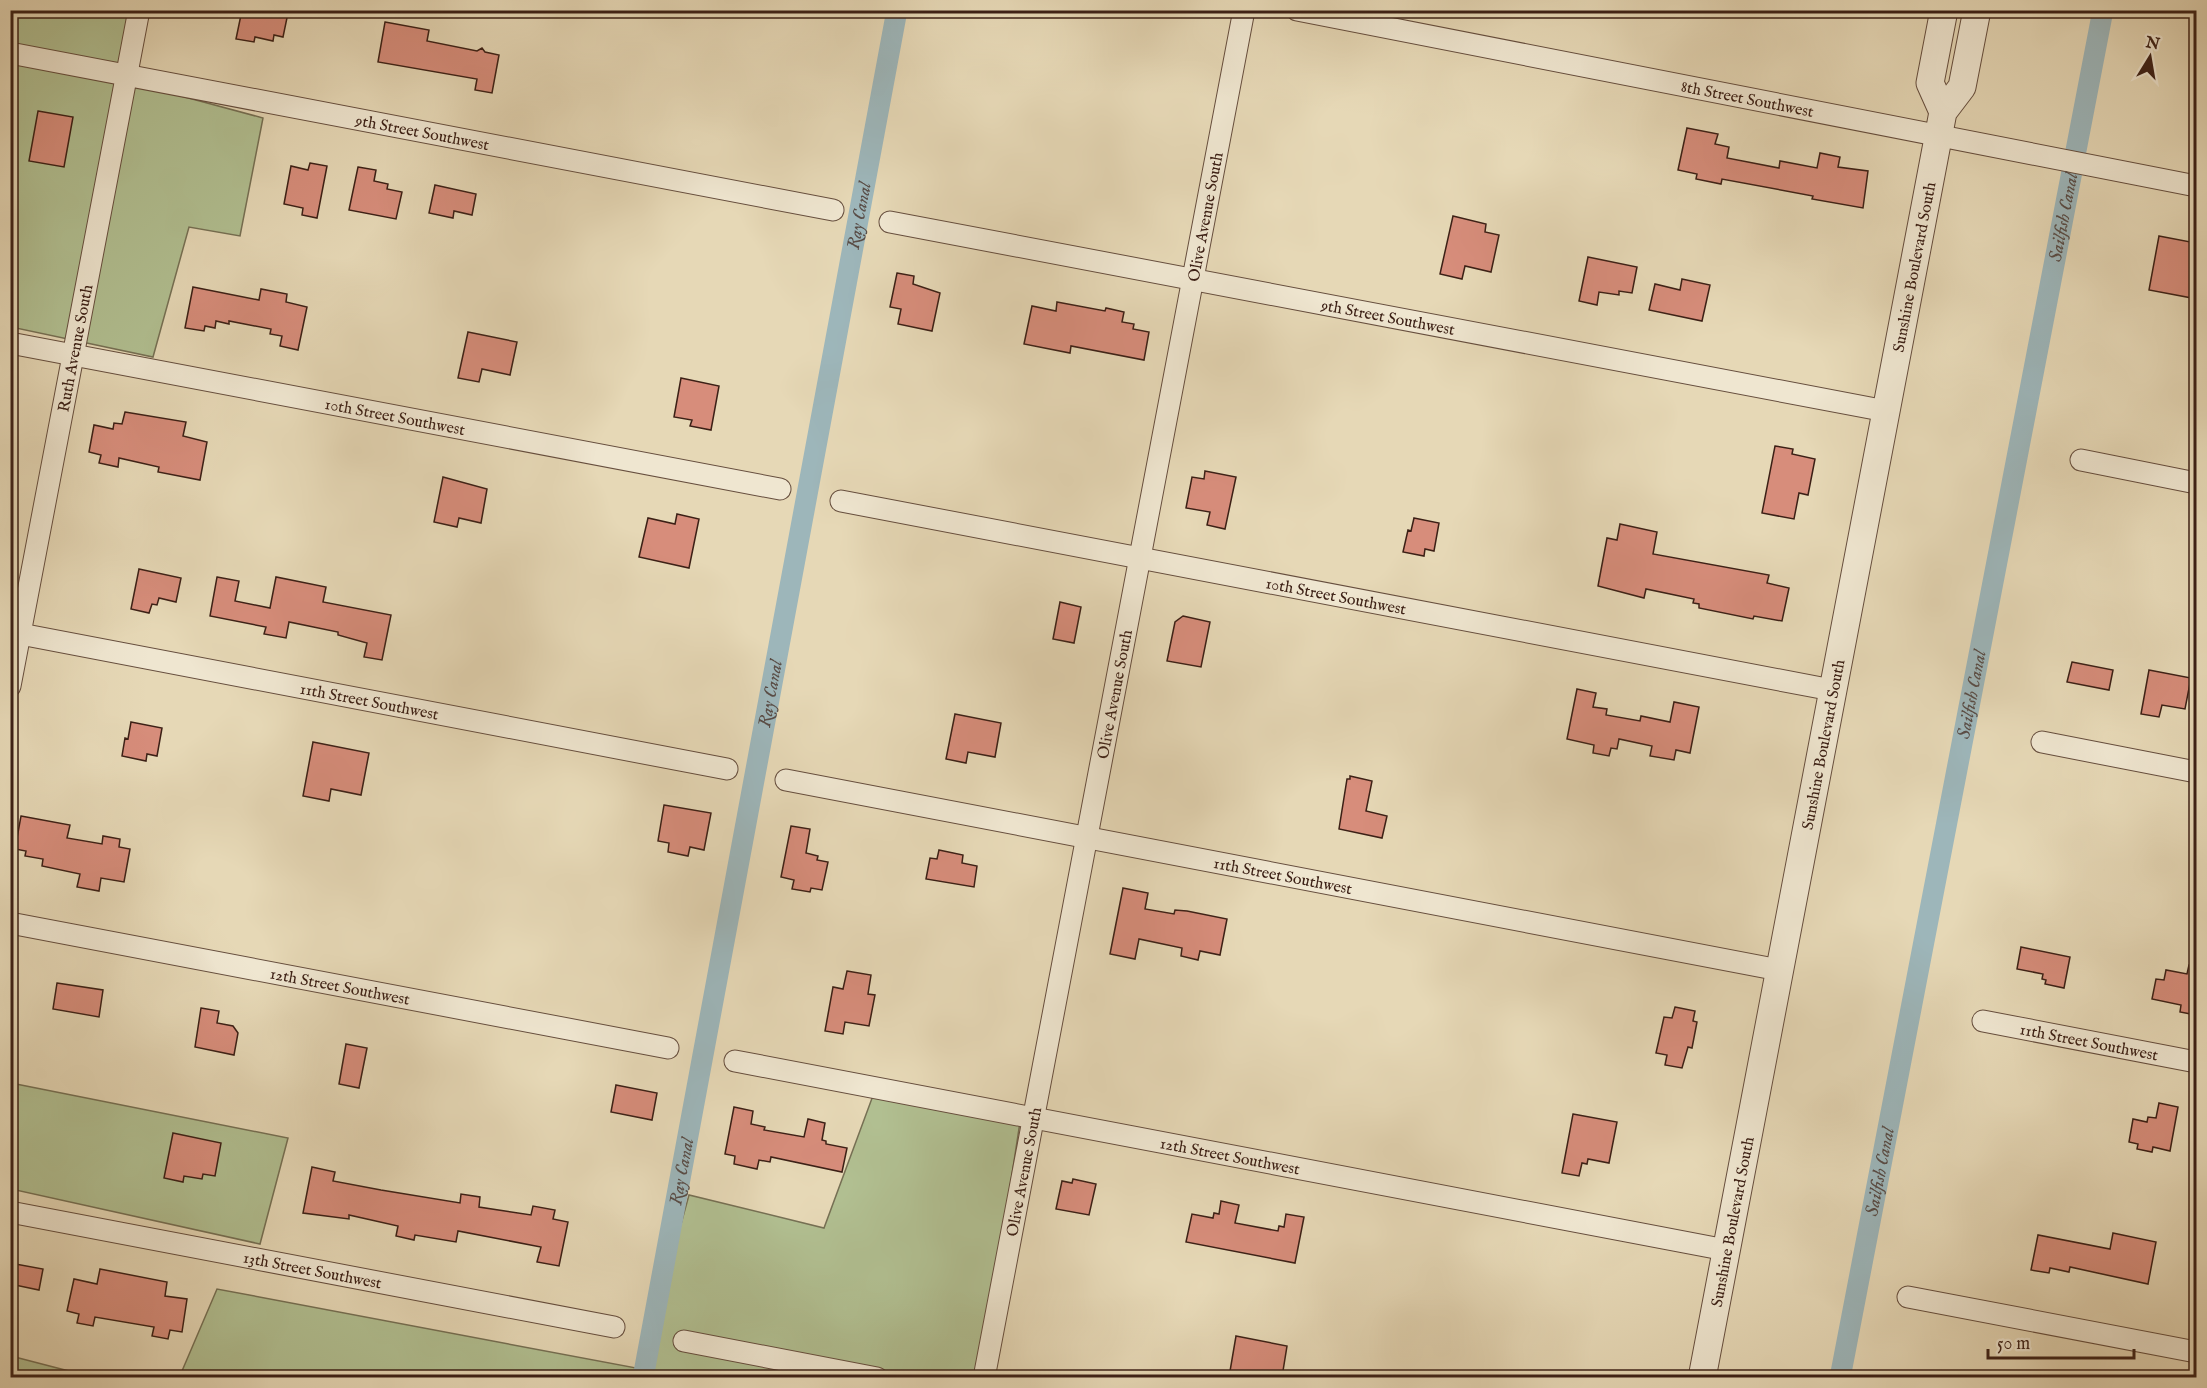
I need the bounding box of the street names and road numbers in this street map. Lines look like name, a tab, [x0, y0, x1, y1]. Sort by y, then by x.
street label: 8th Street Southwest	[1679, 77, 1816, 123]
street label: 9th Street Southwest	[353, 111, 491, 156]
street label: Olive Avenue South	[1185, 150, 1229, 283]
street label: Sunshine Boulevard South	[1889, 180, 1942, 354]
street label: Ruth Avenue South	[54, 283, 98, 414]
street label: 9th Street Southwest	[1318, 296, 1457, 341]
street label: 10th Street Southwest	[323, 395, 467, 441]
street label: 10th Street Southwest	[1264, 574, 1408, 621]
street label: Olive Avenue South	[1094, 628, 1138, 761]
street label: Sunshine Boulevard South	[1799, 657, 1851, 832]
street label: 11th Street Southwest	[298, 680, 440, 726]
street label: 11th Street Southwest	[1212, 854, 1354, 900]
street label: 12th Street Southwest	[268, 965, 412, 1011]
street label: 11th Street Southwest	[2018, 1020, 2160, 1067]
street label: Olive Avenue South	[1003, 1105, 1047, 1238]
street label: 12th Street Southwest	[1158, 1134, 1302, 1181]
street label: Sunshine Boulevard South	[1708, 1135, 1760, 1309]
street label: 13th Street Southwest	[241, 1249, 384, 1295]

